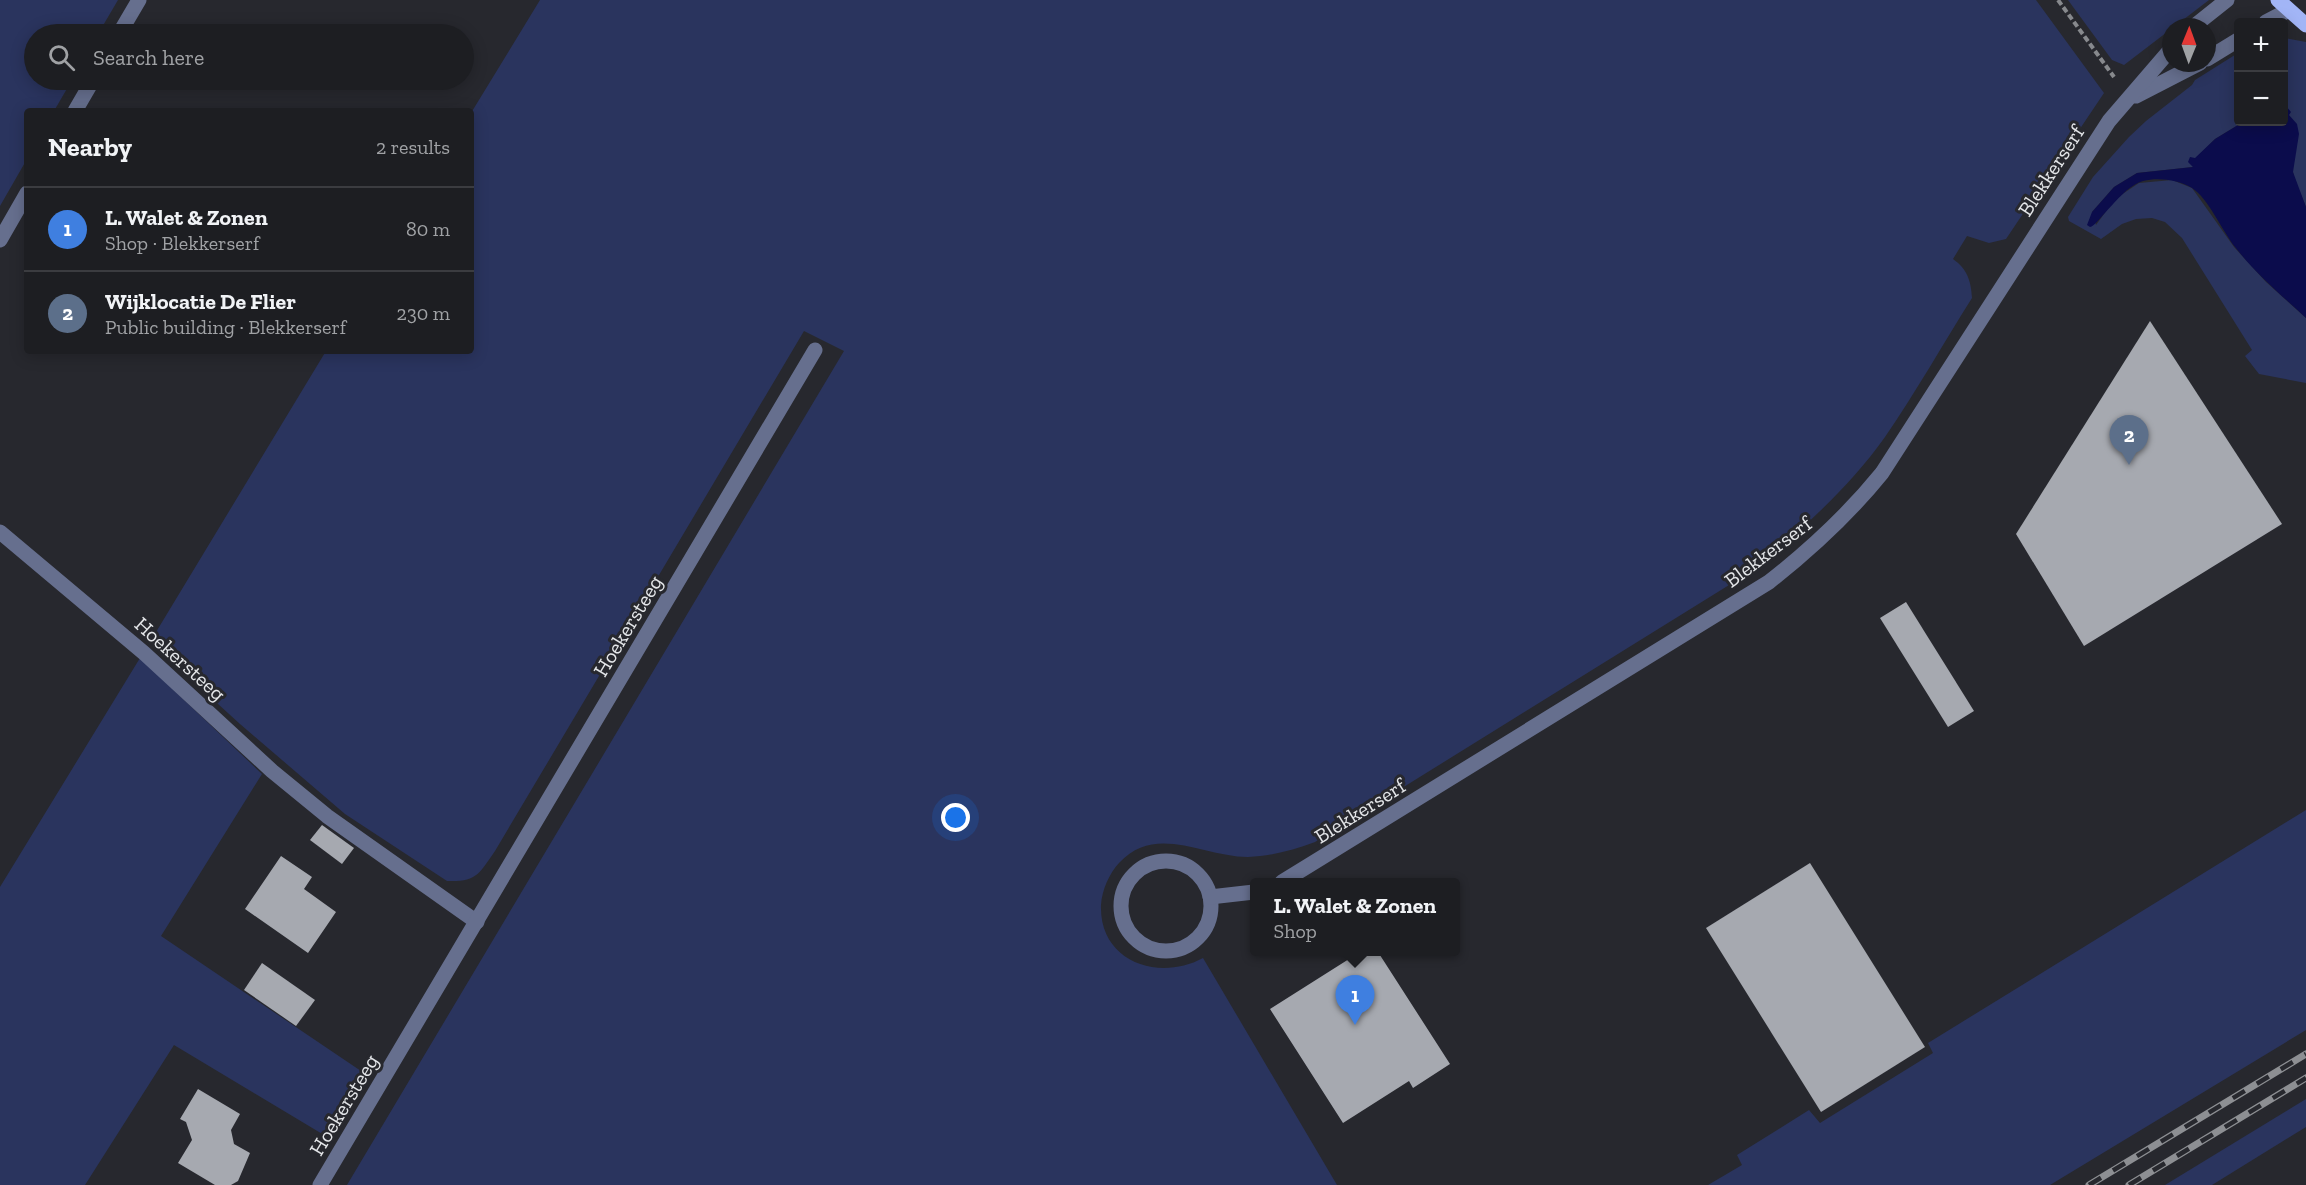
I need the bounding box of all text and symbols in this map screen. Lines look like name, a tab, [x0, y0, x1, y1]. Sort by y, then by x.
north arrow	[2162, 18, 2216, 72]
map controls	[2234, 18, 2288, 126]
button: +	[2234, 18, 2288, 72]
search box	[24, 24, 474, 90]
icon: search	[45, 41, 78, 74]
text: Search here	[93, 44, 204, 71]
button: −	[2234, 72, 2288, 126]
street label: Blekkerserf	[2012, 120, 2090, 221]
text: Nearby	[48, 131, 132, 163]
text: 2 results	[376, 135, 450, 159]
text: L. Walet & Zonen	[105, 204, 268, 231]
text: 1	[63, 217, 72, 241]
text: 80 m	[406, 217, 450, 241]
text: Shop · Blekkerserf	[105, 231, 259, 255]
text: Wijklocatie De Flier	[105, 288, 296, 315]
text: 2	[62, 301, 73, 325]
text: 230 m	[397, 301, 450, 325]
text: Public building · Blekkerserf	[105, 315, 346, 339]
pin: 2	[2110, 416, 2148, 465]
street label: Blekkerserf	[1719, 510, 1817, 593]
street label: Hoekersteeg	[588, 570, 668, 681]
street label: Hoekersteeg	[130, 611, 231, 706]
street label: Blekkerserf	[1310, 772, 1411, 848]
your location	[941, 803, 970, 832]
popup	[1250, 878, 1460, 956]
text: L. Walet & Zonen	[1274, 892, 1436, 919]
text: Shop	[1274, 919, 1317, 943]
pin: 1	[1336, 976, 1374, 1025]
street label: Hoekersteeg	[304, 1049, 384, 1160]

